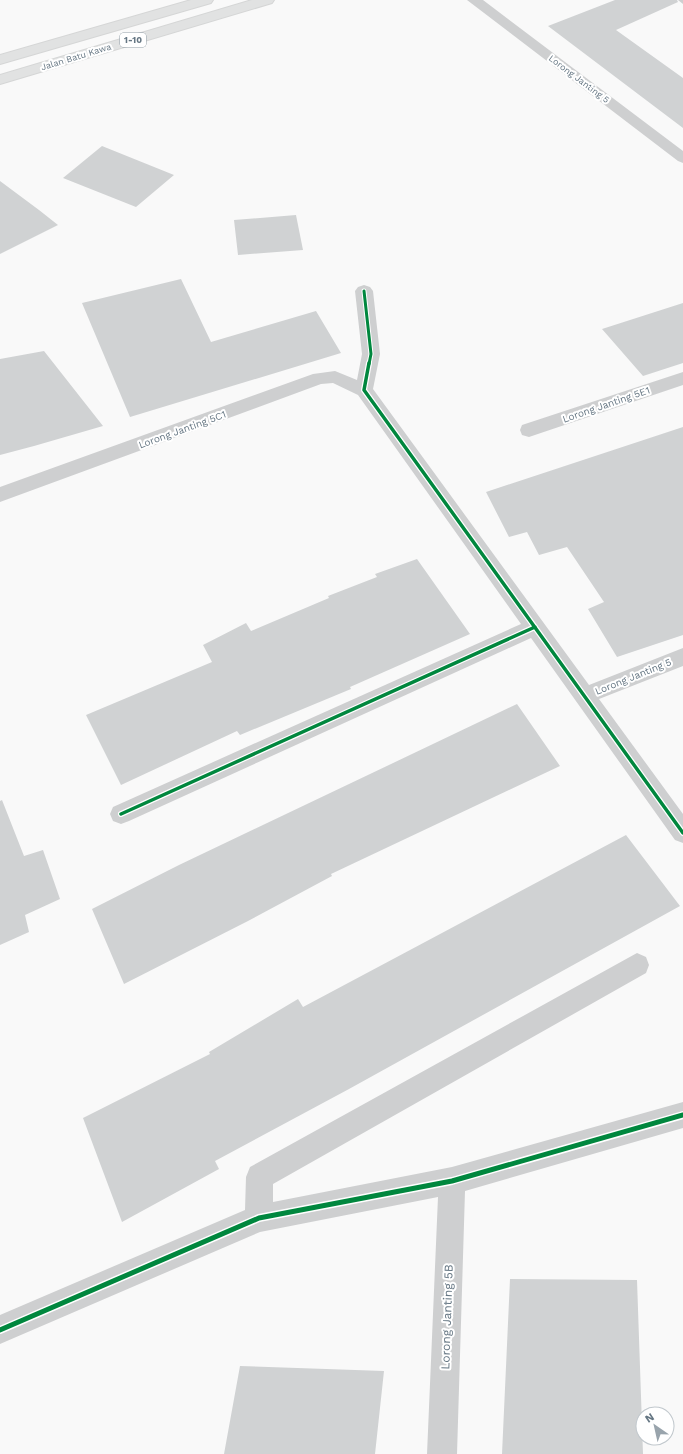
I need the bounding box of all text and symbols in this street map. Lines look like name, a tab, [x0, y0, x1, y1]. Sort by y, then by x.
road number: 1-10	[120, 33, 146, 47]
street label: Jalan Batu Kawa	[40, 42, 112, 72]
street label: Lorong Janting 5	[547, 53, 611, 105]
street label: Lorong Janting 5E1	[561, 384, 651, 425]
street label: Lorong Janting 5C1	[137, 409, 227, 450]
street label: Lorong Janting 5	[593, 656, 673, 697]
street label: Lorong Janting 5B	[438, 1264, 456, 1370]
north arrow	[635, 1406, 675, 1446]
text: N	[643, 1410, 657, 1426]

